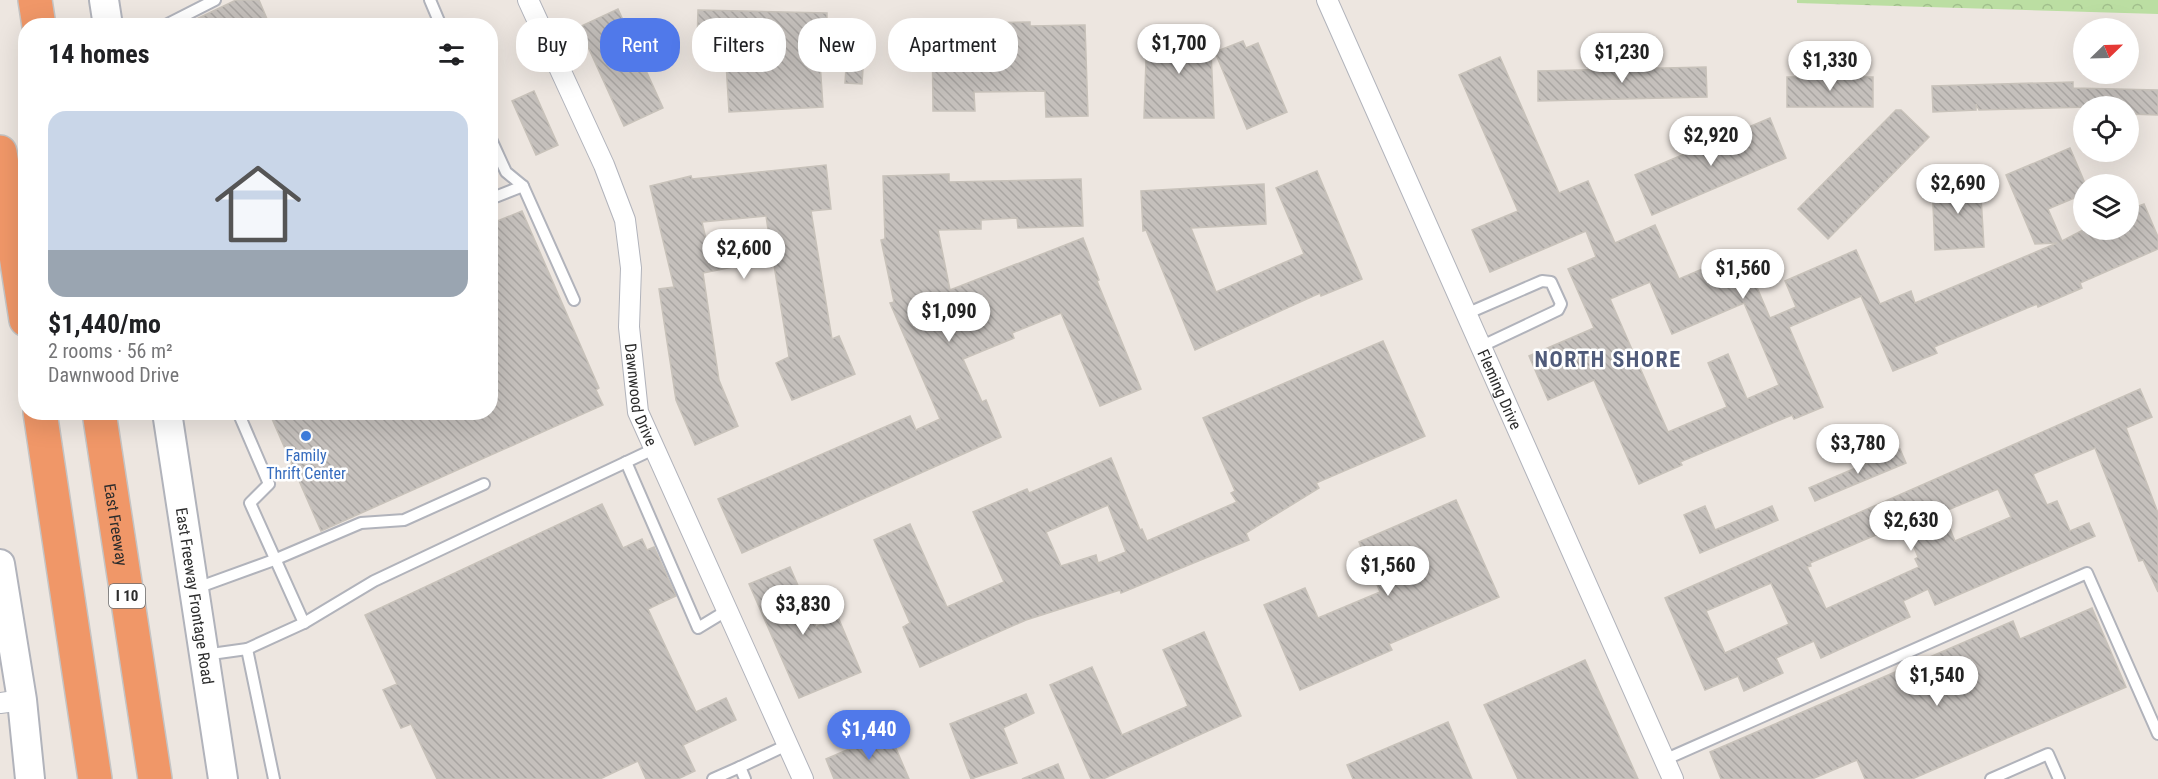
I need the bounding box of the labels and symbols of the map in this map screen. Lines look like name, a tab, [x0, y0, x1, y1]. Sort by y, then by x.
north arrow	[2073, 18, 2139, 84]
pin: $1,700	[1130, 24, 1228, 75]
pin: $1,230	[1573, 33, 1671, 84]
pin: $1,330	[1781, 41, 1879, 92]
pin: $2,920	[1662, 116, 1760, 167]
pin: $2,690	[1909, 164, 2007, 215]
pin: $2,600	[695, 229, 793, 280]
pin: $1,560	[1694, 249, 1792, 300]
pin: $1,090	[900, 292, 998, 343]
street label: Dawnwood Drive	[621, 343, 661, 449]
street label: Fleming Drive	[1473, 346, 1526, 433]
district label: NORTH SHORE	[1535, 347, 1682, 372]
pin: $3,780	[1809, 424, 1907, 475]
marker: Family Thrift Center	[299, 429, 313, 443]
place label: Family Thrift Center	[266, 446, 346, 483]
street label: East Freeway	[100, 482, 131, 568]
pin: $2,630	[1862, 501, 1960, 552]
street label: East Freeway Frontage Road	[172, 506, 217, 686]
pin: $1,560	[1339, 546, 1437, 597]
road number: I 10	[109, 584, 145, 608]
pin: $3,830	[754, 585, 852, 636]
pin: $1,540	[1888, 656, 1986, 707]
pin: $1,440	[820, 710, 918, 761]

